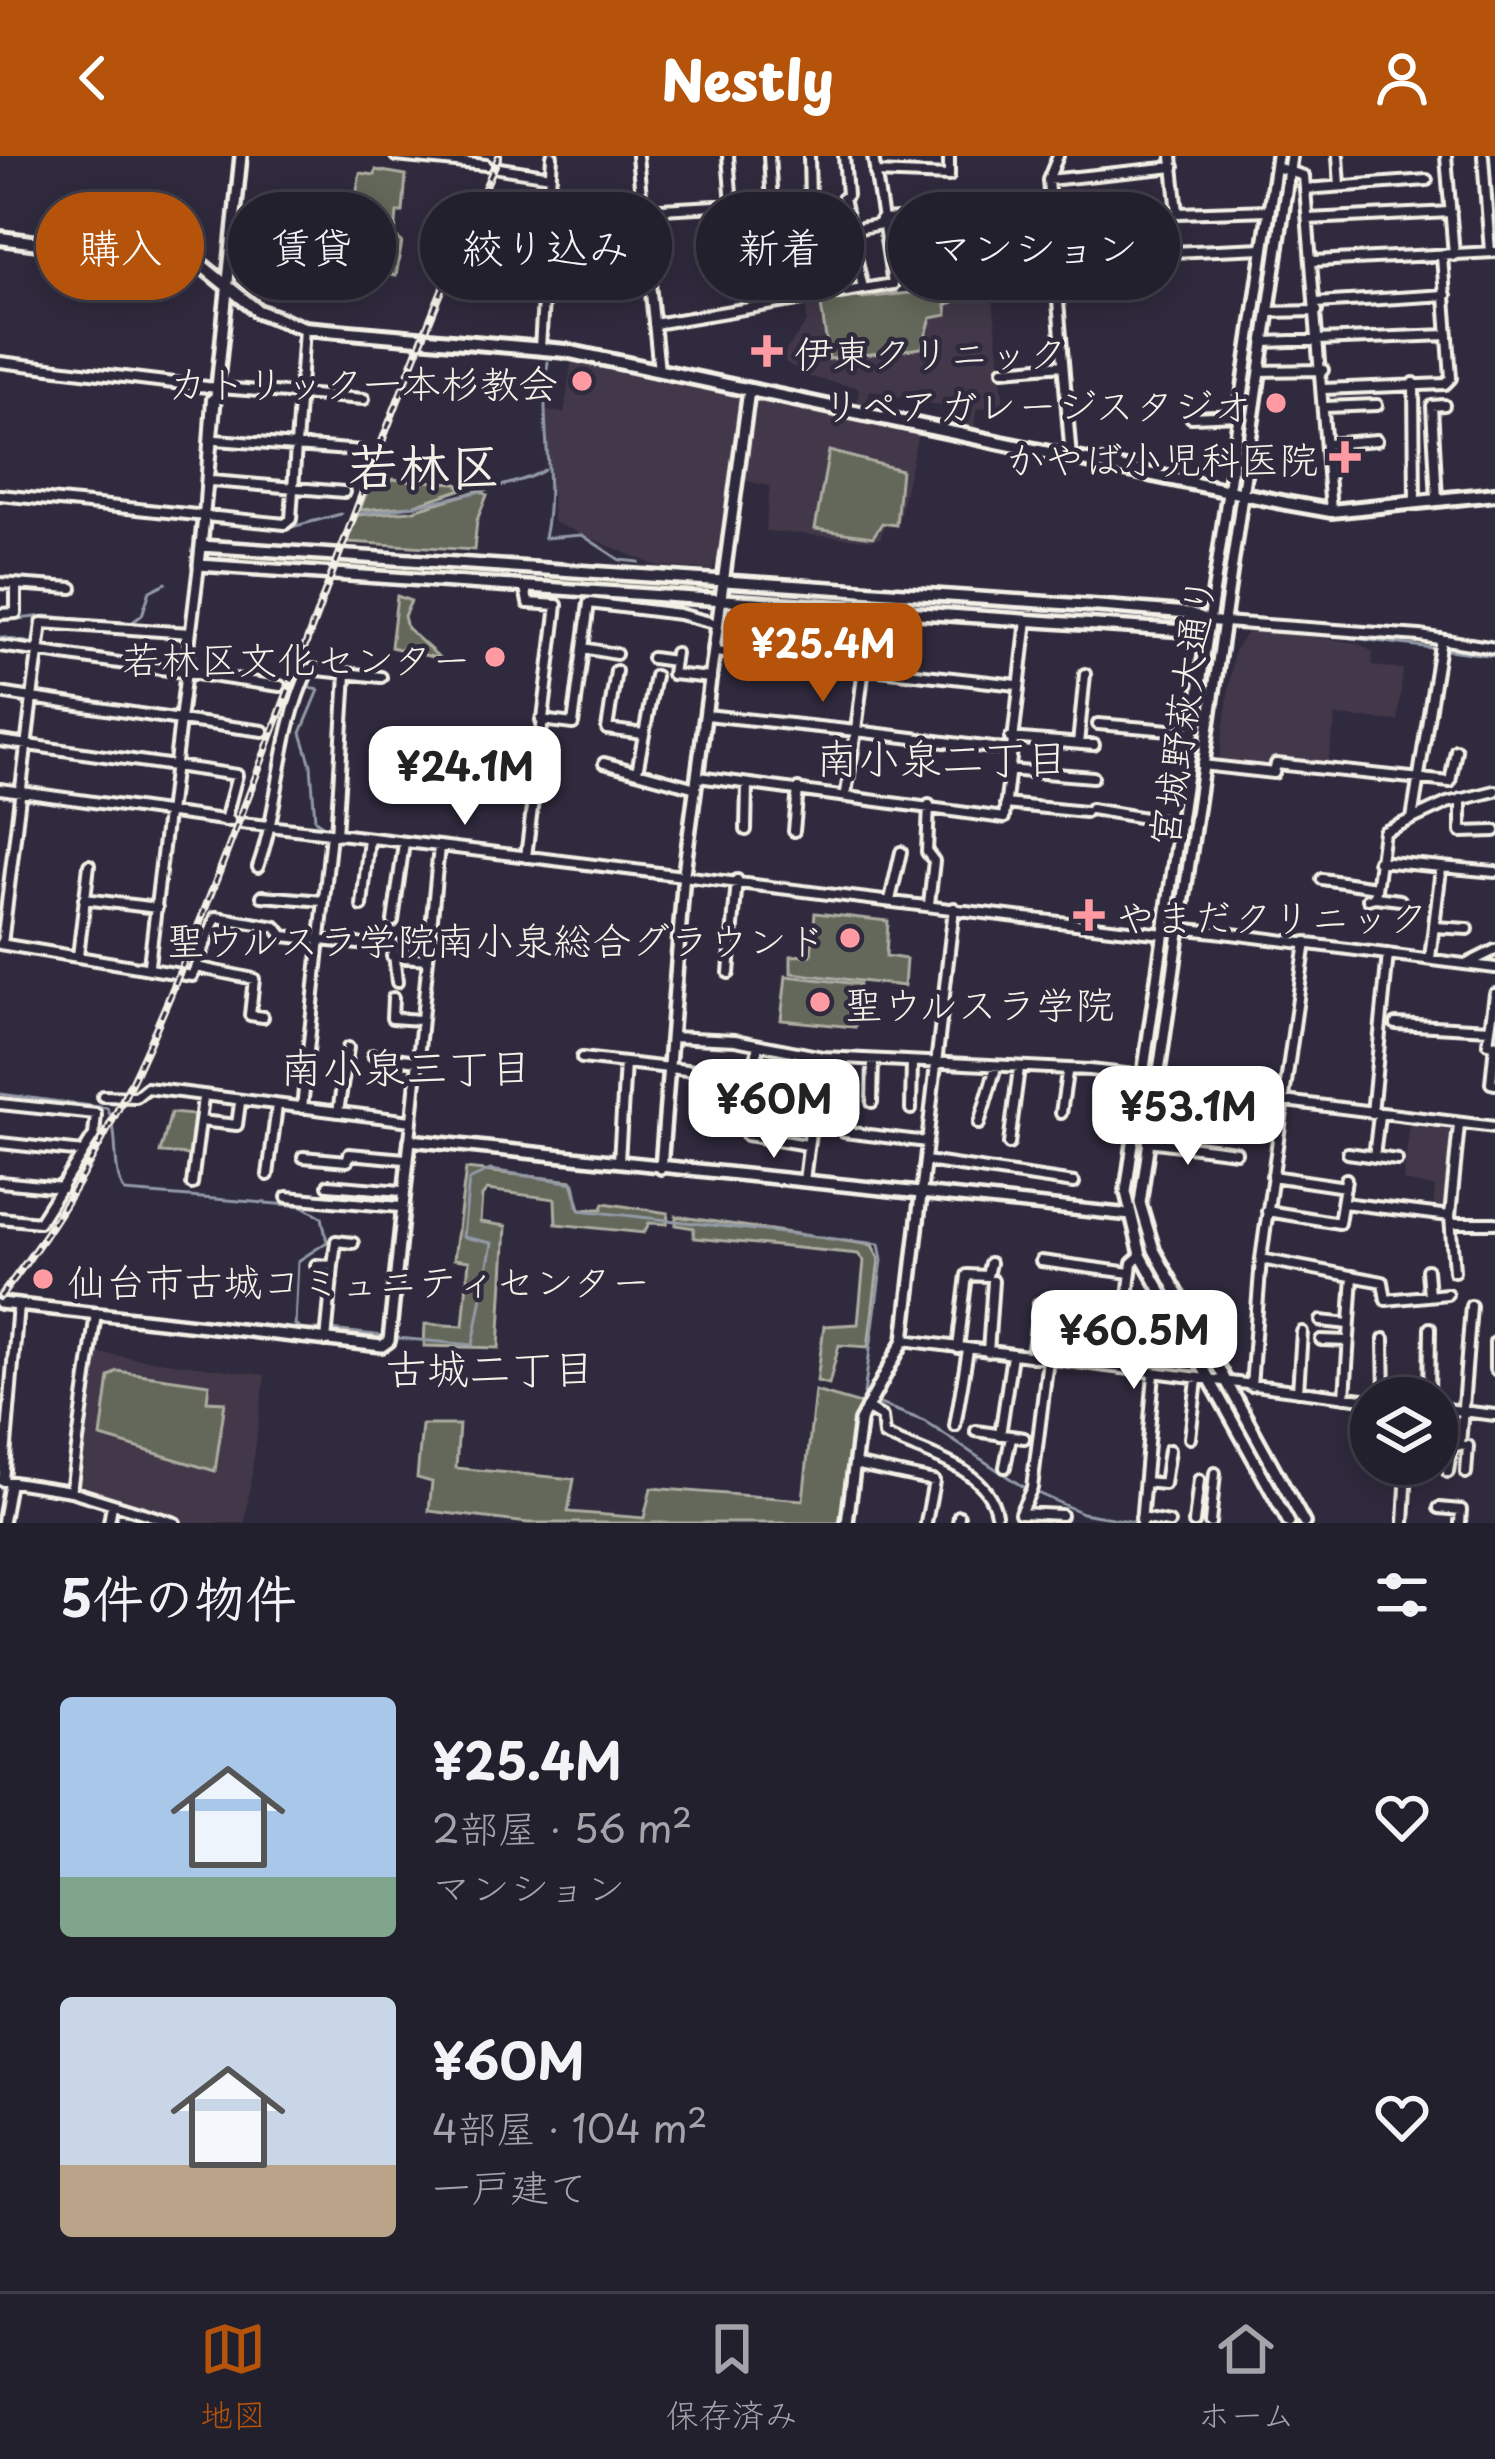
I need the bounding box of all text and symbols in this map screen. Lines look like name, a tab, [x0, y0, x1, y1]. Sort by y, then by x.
text: Nestly	[661, 38, 834, 119]
icon: back	[60, 45, 126, 111]
icon: person	[1369, 45, 1435, 111]
chip: 購入	[36, 192, 204, 300]
chip: 賃貸	[228, 192, 396, 300]
chip: 絞り込み	[420, 192, 672, 300]
chip: 新着	[696, 192, 864, 300]
chip: マンション	[888, 192, 1180, 300]
place label: 伊東クリニック	[794, 322, 1067, 381]
marker: 伊東クリニック	[751, 335, 783, 367]
place label: カトリック一本杉教会	[168, 352, 558, 411]
marker: カトリック一本杉教会	[569, 368, 595, 394]
place label: リペアガレージスタジオ	[821, 374, 1252, 433]
marker: リペアガレージスタジオ	[1263, 390, 1289, 416]
district label: 若林区	[347, 425, 501, 502]
place label: かやば小児科医院	[1006, 428, 1318, 487]
marker: かやば小児科医院	[1329, 441, 1361, 473]
street label: 宮城野萩大通り	[1132, 572, 1228, 850]
pin: ¥25.4M	[725, 603, 921, 705]
text: ¥25.4M	[750, 612, 896, 671]
place label: 若林区文化センター	[122, 628, 471, 687]
marker: 若林区文化センター	[482, 644, 508, 670]
district label: 南小泉二丁目	[816, 725, 1068, 788]
pin: ¥24.1M	[367, 726, 563, 828]
text: ¥24.1M	[396, 735, 534, 794]
place label: やまだクリニック	[1116, 886, 1428, 945]
marker: やまだクリニック	[1073, 899, 1105, 931]
place label: 聖ウルスラ学院南小泉総合グラウンド	[166, 909, 826, 968]
marker: 聖ウルスラ学院南小泉総合グラウンド	[837, 925, 863, 951]
place label: 聖ウルスラ学院	[844, 973, 1114, 1032]
marker: 聖ウルスラ学院	[807, 989, 833, 1015]
district label: 南小泉三丁目	[280, 1034, 532, 1097]
pin: ¥60M	[703, 1059, 845, 1161]
pin: ¥53.1M	[1090, 1066, 1286, 1168]
text: ¥60M	[716, 1068, 832, 1127]
text: ¥53.1M	[1119, 1075, 1257, 1134]
place label: 仙台市古城コミュニティセンター	[67, 1250, 650, 1309]
marker: 仙台市古城コミュニティセンター	[30, 1266, 56, 1292]
pin: ¥60.5M	[1036, 1290, 1232, 1392]
text: ¥60.5M	[1058, 1299, 1210, 1358]
district label: 古城二丁目	[385, 1335, 595, 1398]
map controls	[1350, 1377, 1458, 1485]
button: layers	[1350, 1377, 1458, 1485]
text: 5件の物件	[60, 1557, 297, 1634]
icon: filters	[1369, 1562, 1435, 1628]
text: ¥25.4M	[432, 1720, 622, 1797]
icon: home	[156, 1745, 300, 1889]
icon: heart	[1369, 1784, 1435, 1850]
text: 2部屋 · 56 m²	[432, 1797, 692, 1856]
text: マンション	[432, 1856, 625, 1915]
text: ¥60M	[432, 2020, 585, 2097]
icon: home	[156, 2045, 300, 2189]
icon: heart	[1369, 2084, 1435, 2150]
text: 4部屋 · 104 m²	[432, 2097, 708, 2156]
text: 一戸建て	[432, 2156, 588, 2215]
tab: 地図	[200, 2316, 266, 2438]
tab: 保存済み	[666, 2316, 798, 2438]
tab: ホーム	[1197, 2316, 1295, 2438]

